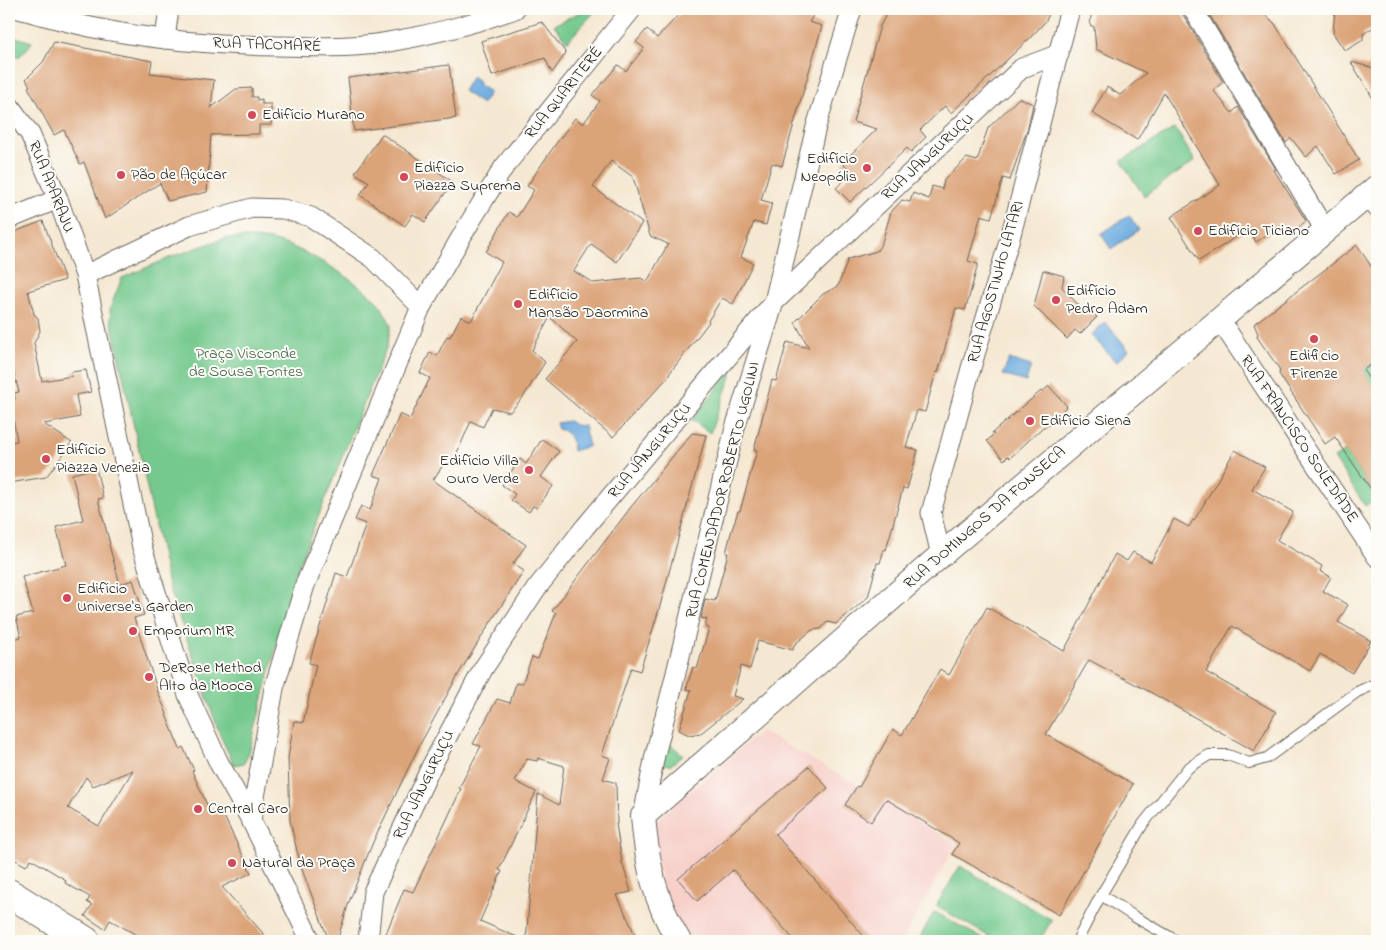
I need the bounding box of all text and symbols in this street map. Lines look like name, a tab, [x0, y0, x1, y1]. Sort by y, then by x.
street label: RUA TACOMARÉ	[212, 31, 322, 59]
street label: RUA QUARITERÉ	[519, 42, 609, 144]
place label: Edifício Murano	[262, 103, 365, 127]
street label: RUA JANGURUÇU	[876, 108, 980, 206]
marker: Edifício Murano	[246, 109, 258, 121]
street label: RUA APARAJU	[22, 137, 80, 237]
place label: Edifício Neopólis	[800, 147, 857, 189]
place label: Edifício Piazza Suprema	[414, 156, 521, 198]
marker: Edifício Neopólis	[861, 162, 873, 174]
place label: Pão de Açúcar	[131, 163, 227, 187]
marker: Pão de Açúcar	[115, 169, 127, 181]
marker: Edifício Piazza Suprema	[398, 171, 410, 183]
street label: RUA AGOSTINHO LATARI	[961, 198, 1031, 366]
place label: Edifício Ticiano	[1208, 219, 1309, 243]
marker: Edifício Ticiano	[1192, 225, 1204, 237]
place label: Edifício Pedro Adam	[1066, 279, 1148, 321]
place label: Edifício Mansão Daormina	[528, 283, 648, 325]
marker: Edifício Pedro Adam	[1050, 294, 1062, 306]
marker: Edifício Mansão Daormina	[512, 298, 524, 310]
marker: Edificio Firenze	[1308, 333, 1320, 345]
park label: Praça Visconde de Sousa Fontes	[189, 342, 303, 384]
place label: Edificio Firenze	[1289, 344, 1339, 386]
street label: RUA FRANCISCO SOLEDADE	[1234, 350, 1364, 528]
street label: RUA COMENDADOR ROBERTO UGOLINI	[679, 359, 767, 621]
street label: RUA JANGURUÇU	[602, 398, 698, 504]
place label: Edifício Siena	[1040, 409, 1131, 433]
marker: Edifício Siena	[1024, 415, 1036, 427]
place label: Edifício Piazza Venezia	[56, 438, 150, 480]
street label: RUA DOMINGOS DA FONSECA	[899, 441, 1072, 595]
place label: Edifício Villa Ouro Verde	[440, 449, 520, 491]
marker: Edifício Piazza Venezia	[40, 453, 52, 465]
marker: Edifício Villa Ouro Verde	[523, 464, 535, 476]
place label: Edifício Universe's Garden	[77, 577, 194, 619]
marker: Edifício Universe's Garden	[61, 592, 73, 604]
place label: Emporium MR	[143, 619, 234, 643]
marker: Emporium MR	[127, 625, 139, 637]
place label: DeRose Method Alto da Mooca	[158, 656, 262, 698]
marker: DeRose Method Alto da Mooca	[143, 671, 155, 683]
street label: RUA JANGURUÇU	[387, 726, 461, 844]
place label: Central Caro	[208, 797, 288, 821]
marker: Central Caro	[192, 803, 204, 815]
place label: Natural da Praça	[242, 851, 356, 875]
marker: Natural da Praça	[226, 857, 238, 869]

